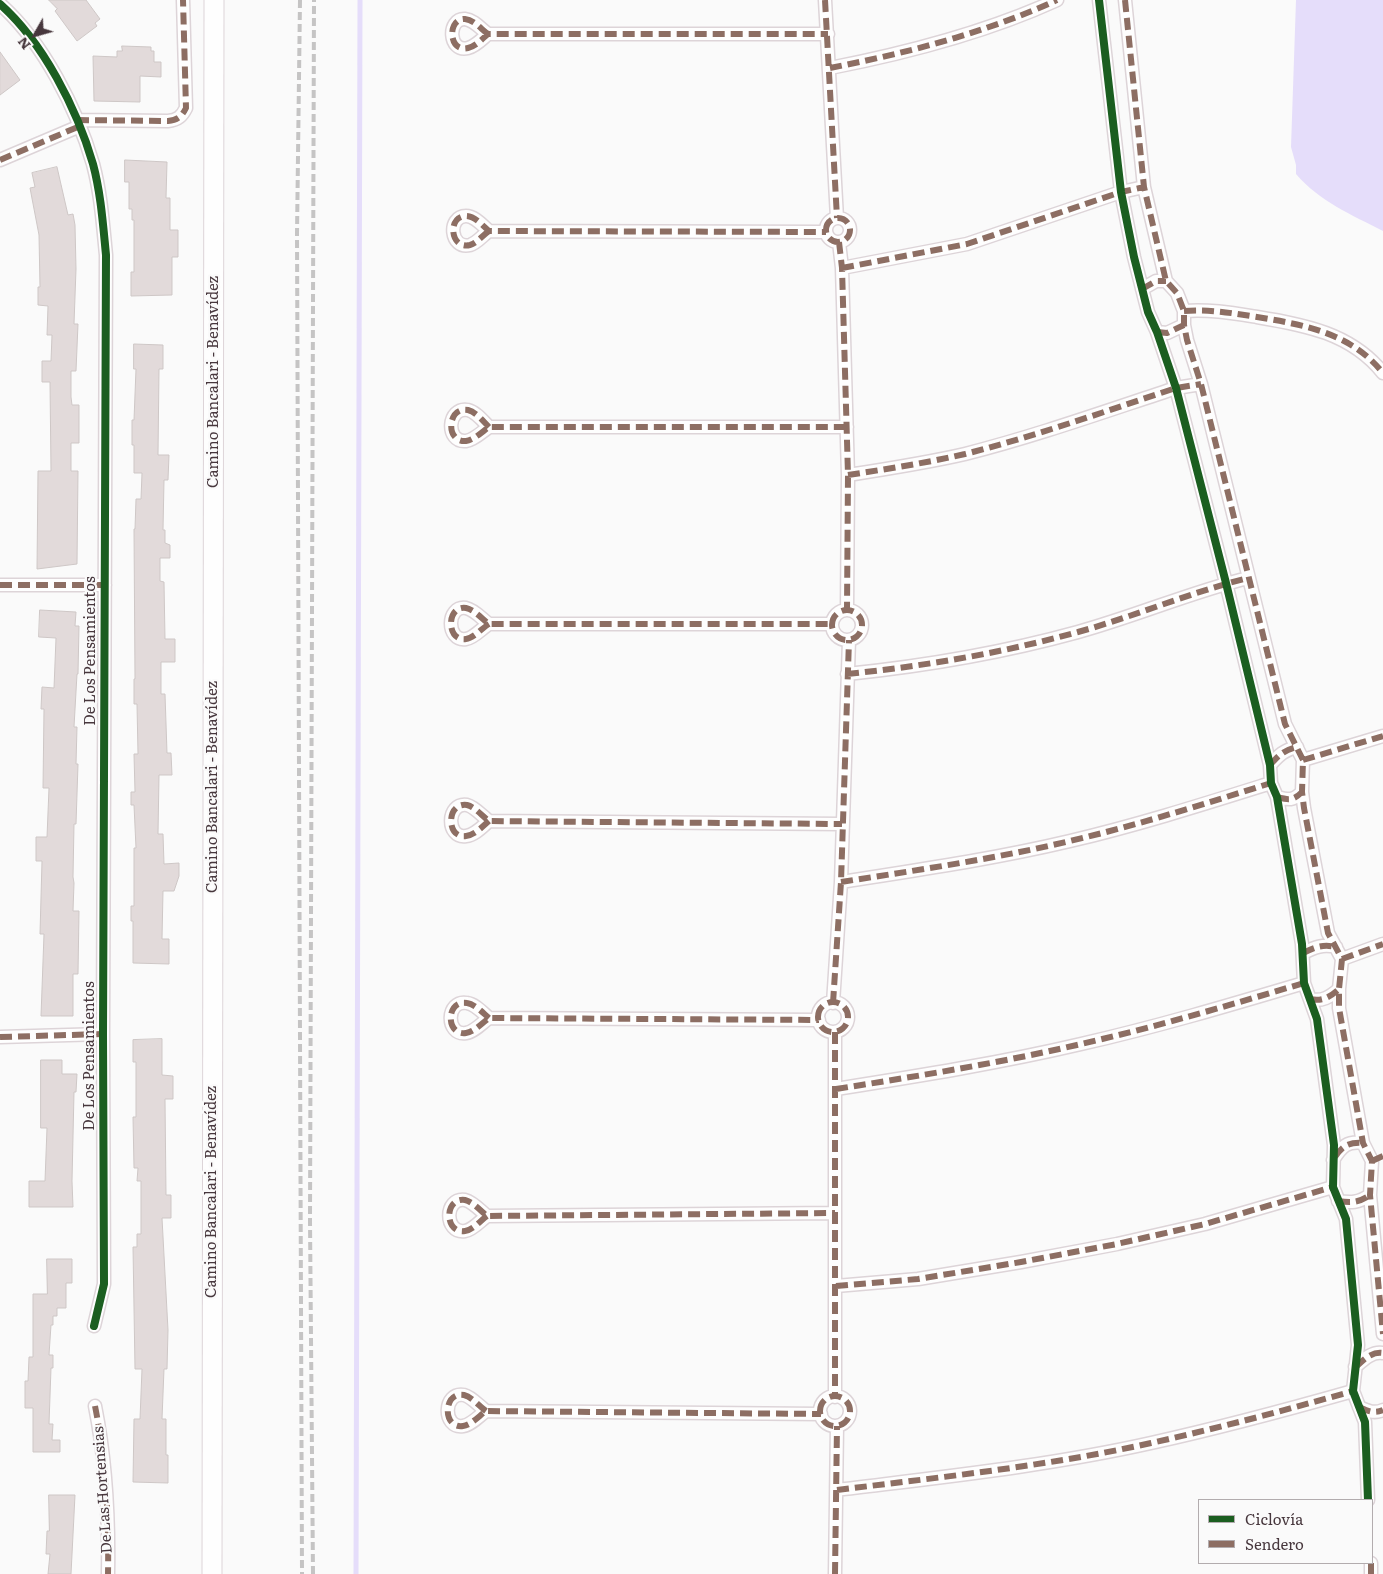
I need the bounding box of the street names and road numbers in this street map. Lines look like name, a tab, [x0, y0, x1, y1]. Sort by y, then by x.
street label: Camino Bancalari - Benavídez	[205, 276, 223, 488]
street label: De Los Pensamientos	[82, 576, 100, 726]
street label: Camino Bancalari - Benavídez	[204, 681, 222, 893]
street label: De Los Pensamientos	[81, 981, 99, 1131]
street label: Camino Bancalari - Benavídez	[203, 1086, 221, 1298]
street label: De Las Hortensias	[90, 1426, 116, 1554]

